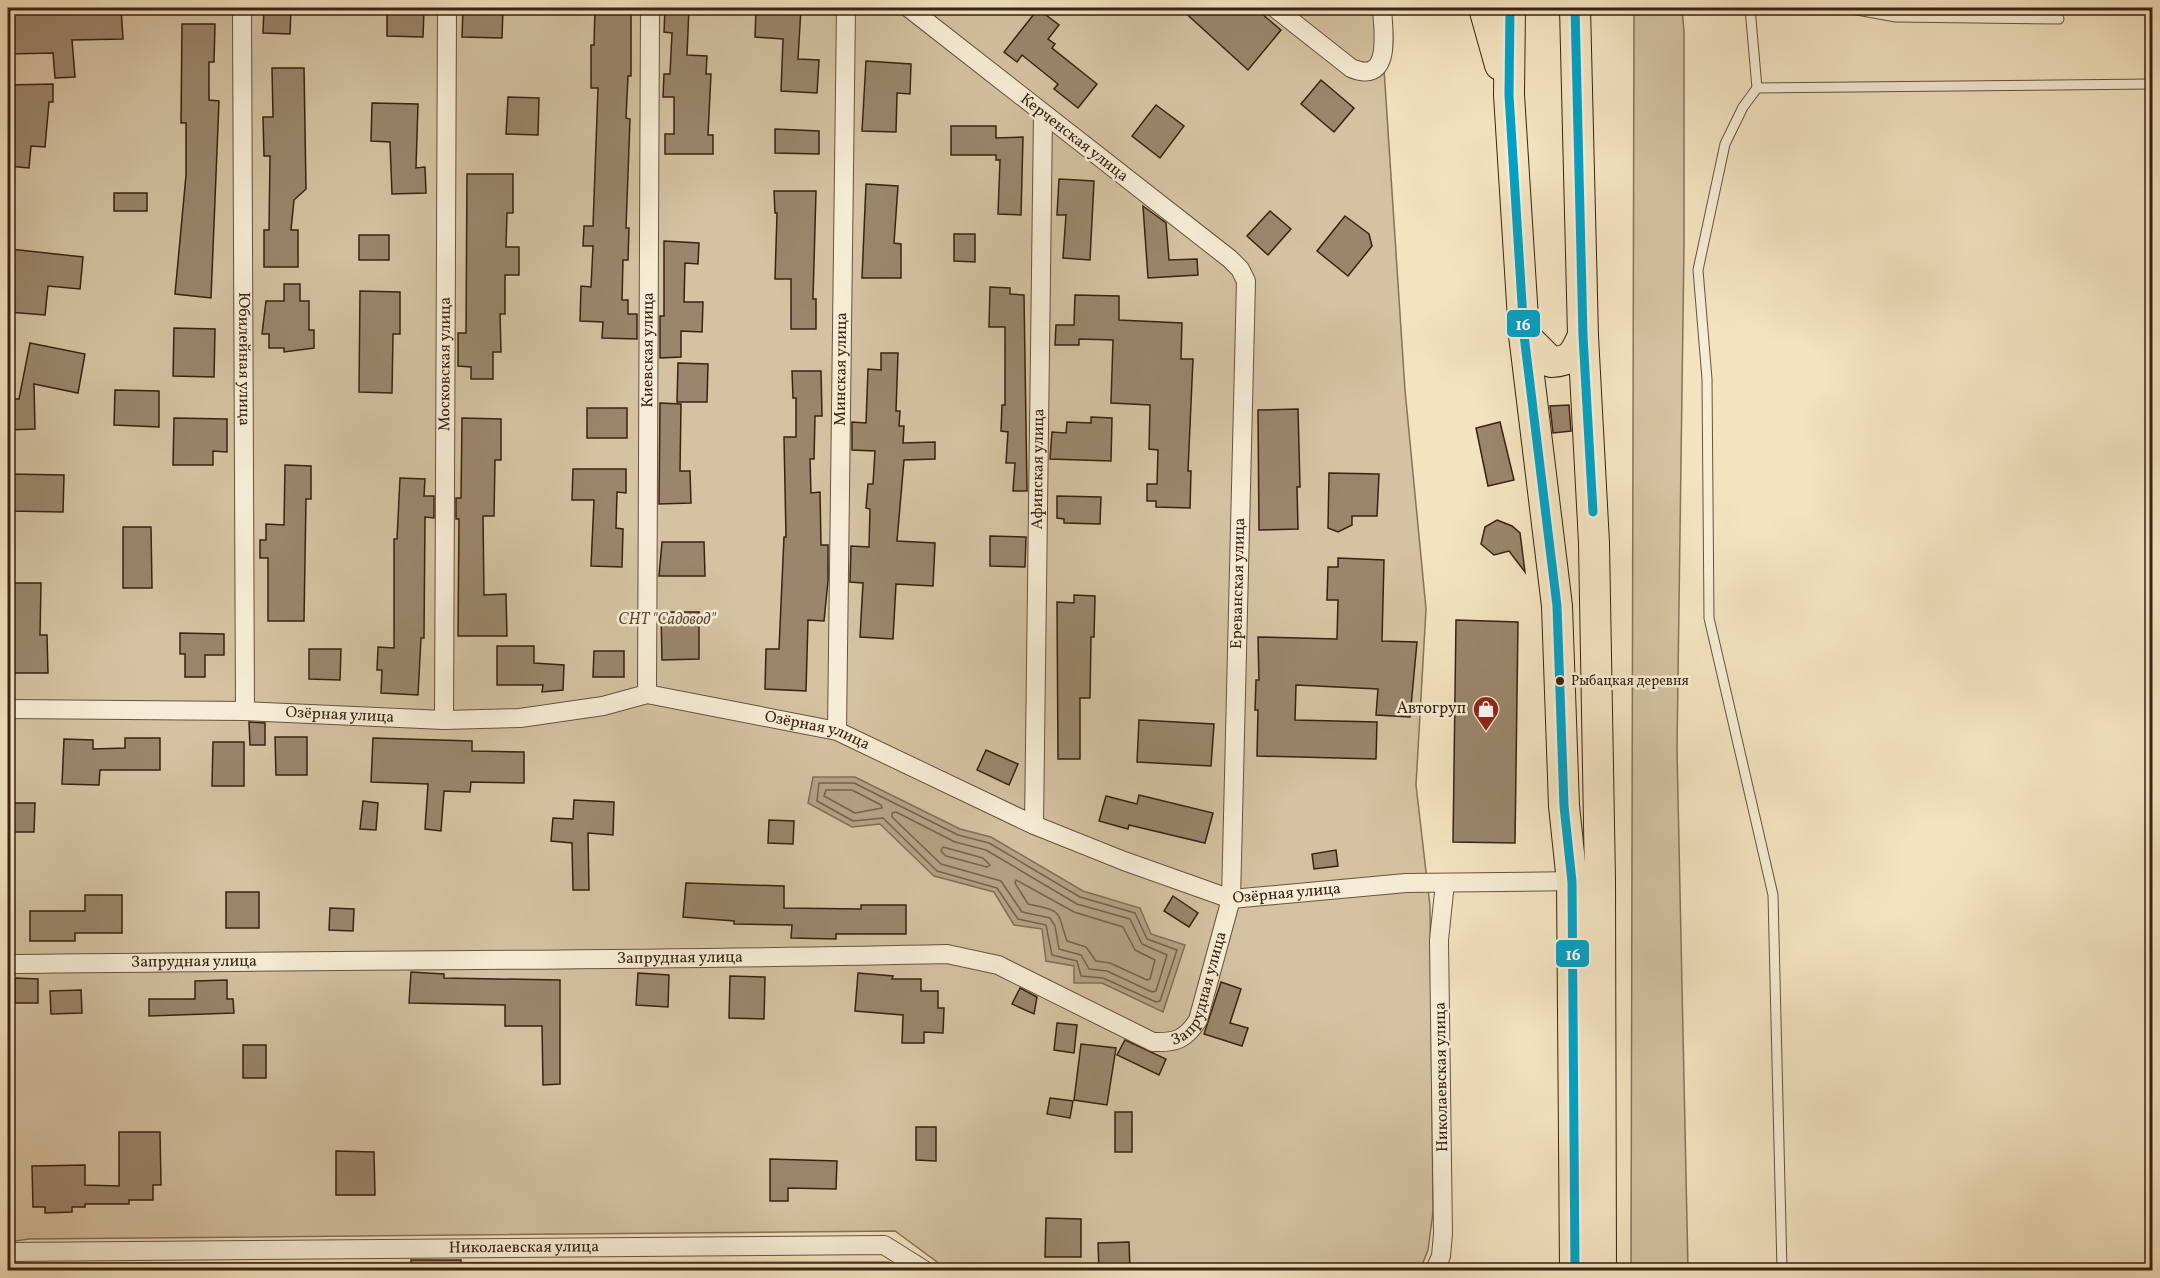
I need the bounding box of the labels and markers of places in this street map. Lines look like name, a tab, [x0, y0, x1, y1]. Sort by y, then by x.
place label: Рыбацкая деревня	[1571, 672, 1689, 691]
marker: Рыбацкая деревня	[1554, 675, 1566, 687]
shop icon: Автогруп	[1471, 694, 1501, 732]
place label: Автогруп	[1397, 698, 1466, 720]

